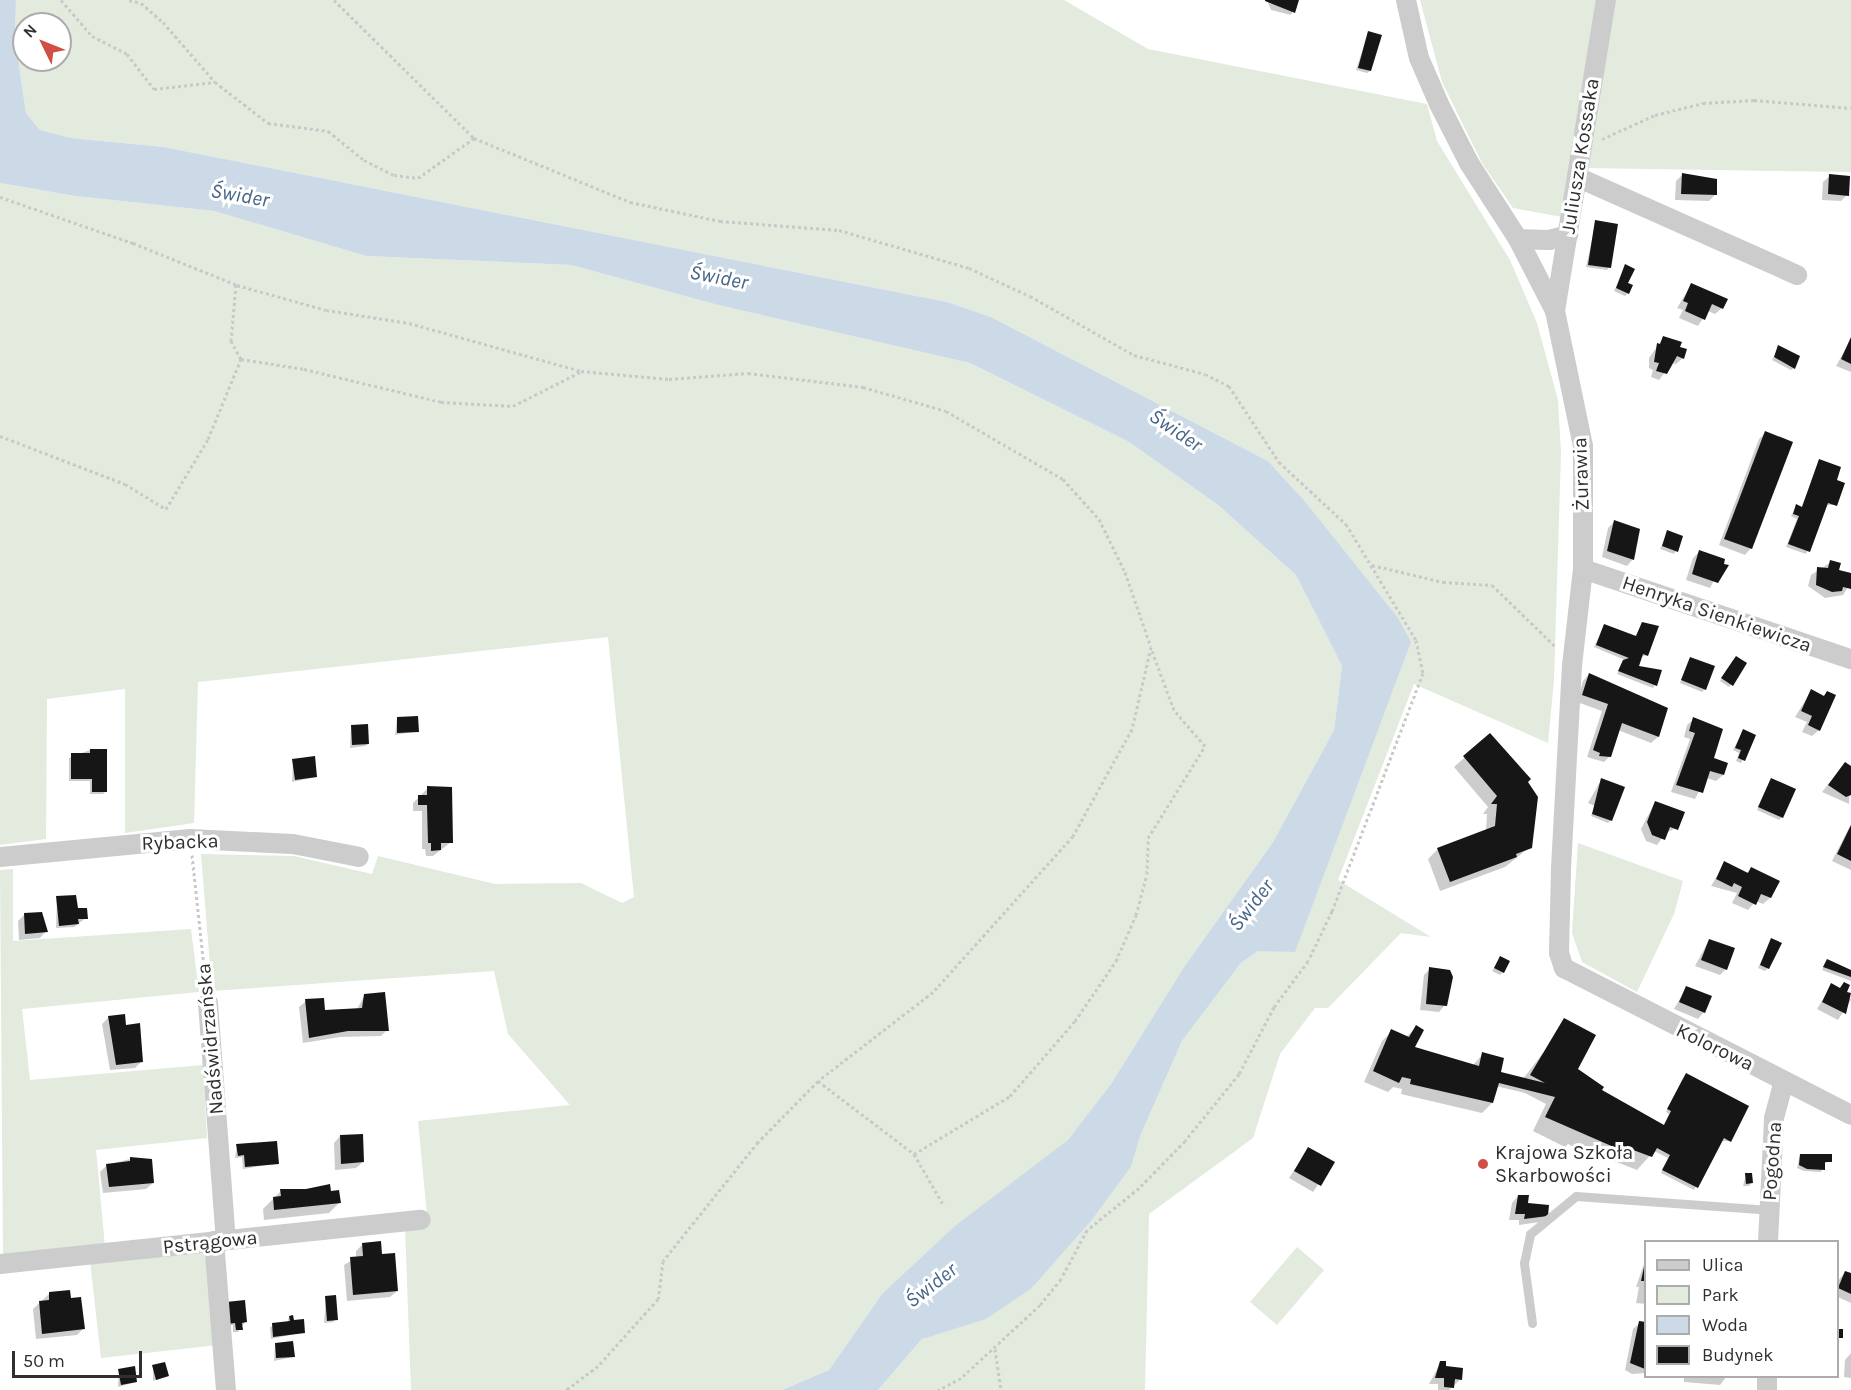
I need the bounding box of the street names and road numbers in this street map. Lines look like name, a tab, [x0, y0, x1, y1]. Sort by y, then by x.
street label: Juliusza Kossaka	[1556, 77, 1604, 235]
street label: Żurawia	[1568, 437, 1594, 511]
street label: Henryka Sienkiewicza	[1619, 570, 1815, 658]
street label: Rybacka	[141, 829, 219, 855]
street label: Nadświdrzańska	[191, 962, 229, 1116]
street label: Kolorowa	[1672, 1018, 1758, 1076]
street label: Pogodna	[1757, 1121, 1787, 1201]
street label: Pstrągowa	[161, 1225, 259, 1259]

